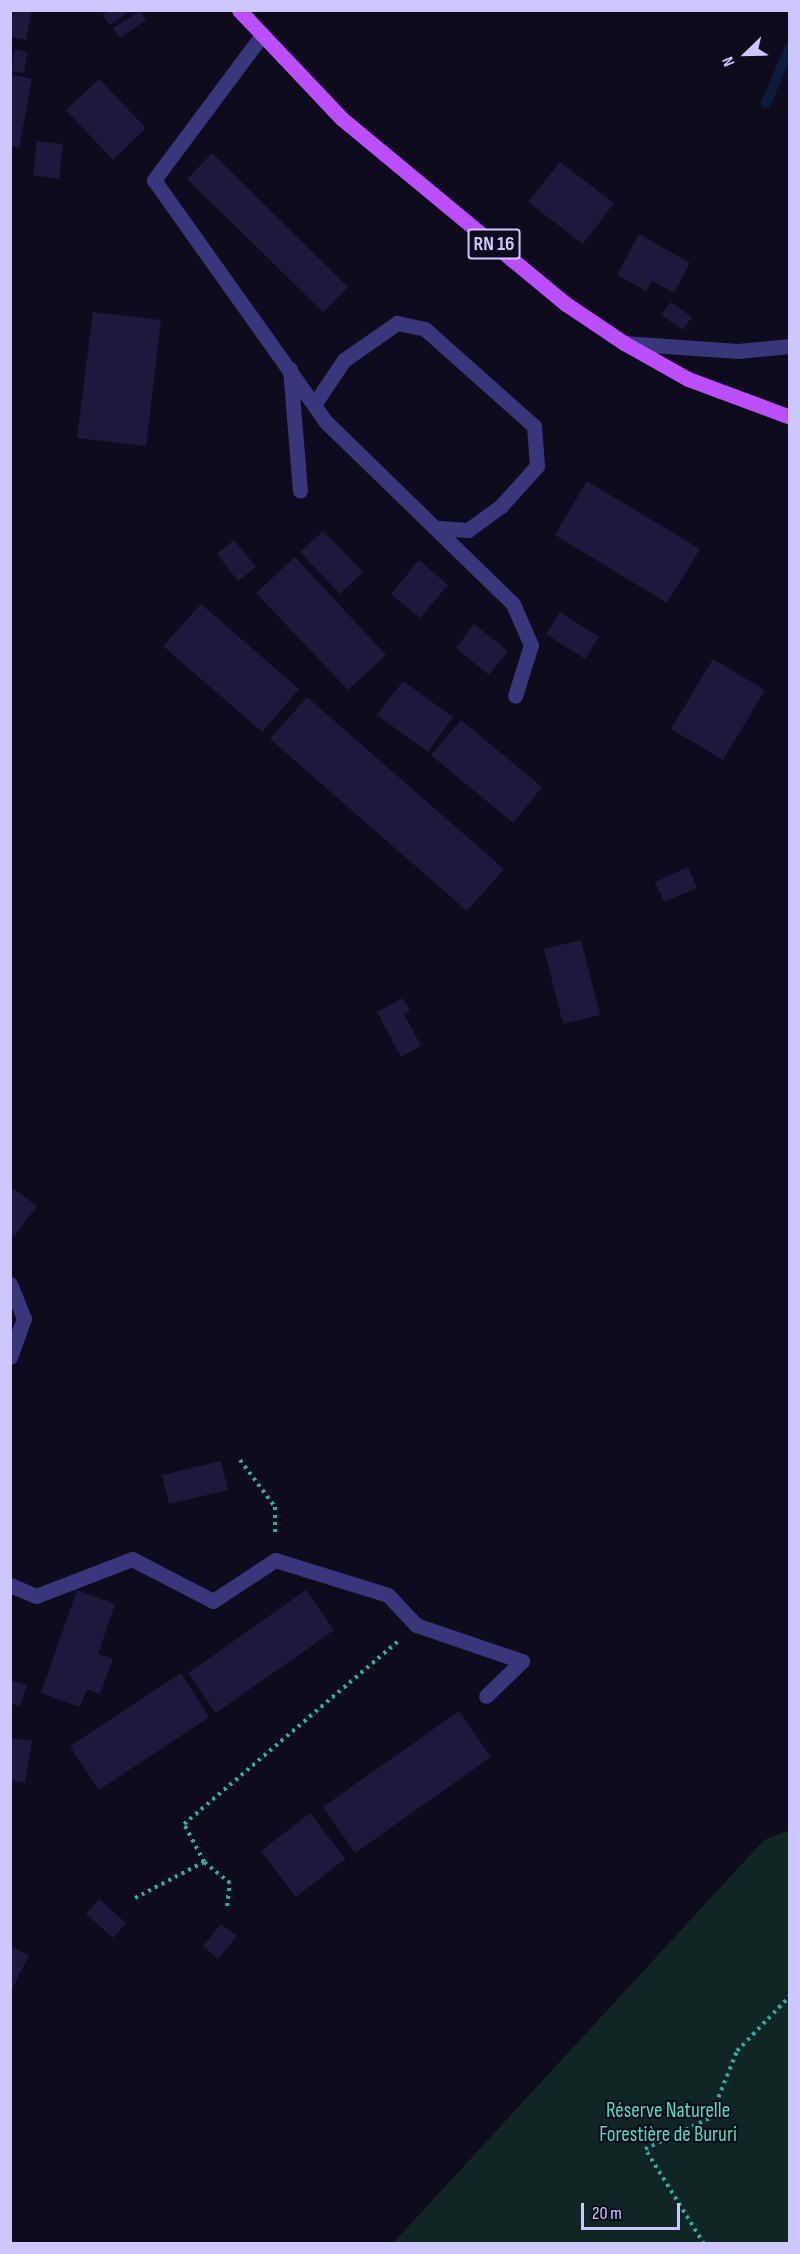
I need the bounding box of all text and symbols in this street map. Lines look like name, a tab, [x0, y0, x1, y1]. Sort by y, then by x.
north arrow	[716, 24, 776, 84]
text: N	[719, 54, 739, 69]
road number: RN 16	[467, 227, 521, 261]
park label: Réserve Naturelle Forestière de Bururi	[599, 2098, 737, 2148]
scale bar	[584, 2191, 683, 2229]
text: 20 m	[592, 2203, 622, 2224]

